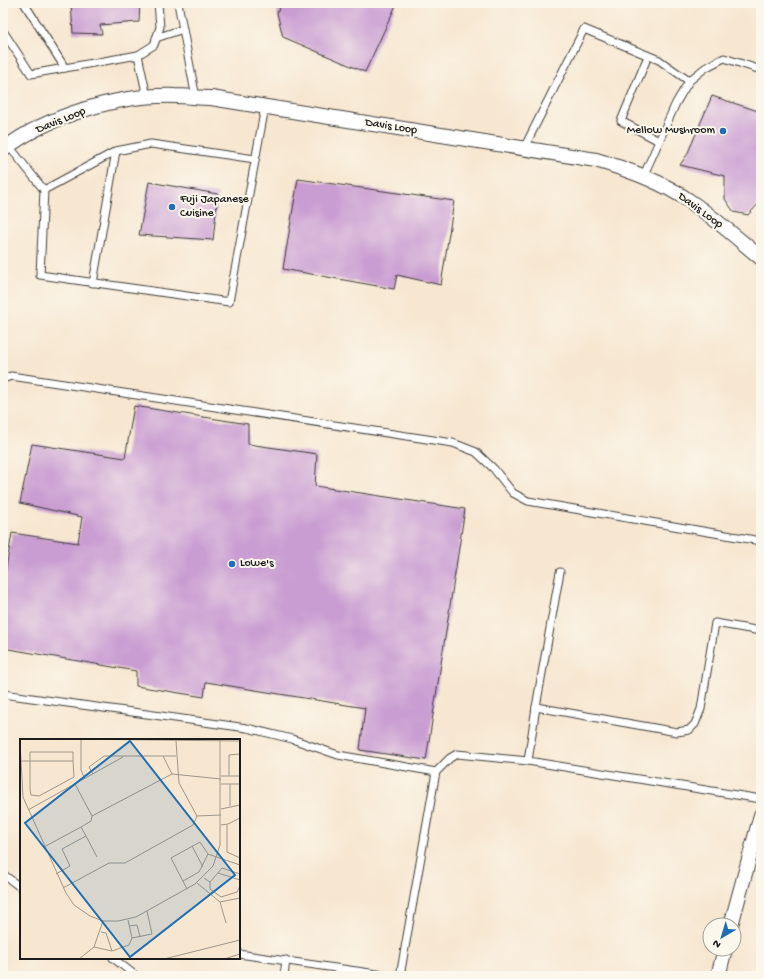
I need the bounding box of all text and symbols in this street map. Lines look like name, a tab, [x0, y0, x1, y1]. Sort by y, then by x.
street label: Davis Loop	[33, 105, 88, 138]
street label: Davis Loop	[363, 116, 418, 138]
place label: Mellow Mushroom	[627, 124, 715, 138]
marker: Mellow Mushroom	[718, 126, 728, 136]
street label: Davis Loop	[674, 189, 725, 232]
place label: Fuji Japanese Cuisine	[179, 193, 250, 221]
marker: Fuji Japanese Cuisine	[167, 202, 177, 212]
place label: Lowe's	[240, 557, 274, 571]
marker: Lowe's	[227, 559, 237, 569]
inset map	[20, 739, 240, 959]
north arrow	[702, 917, 742, 957]
text: N	[711, 936, 724, 950]

